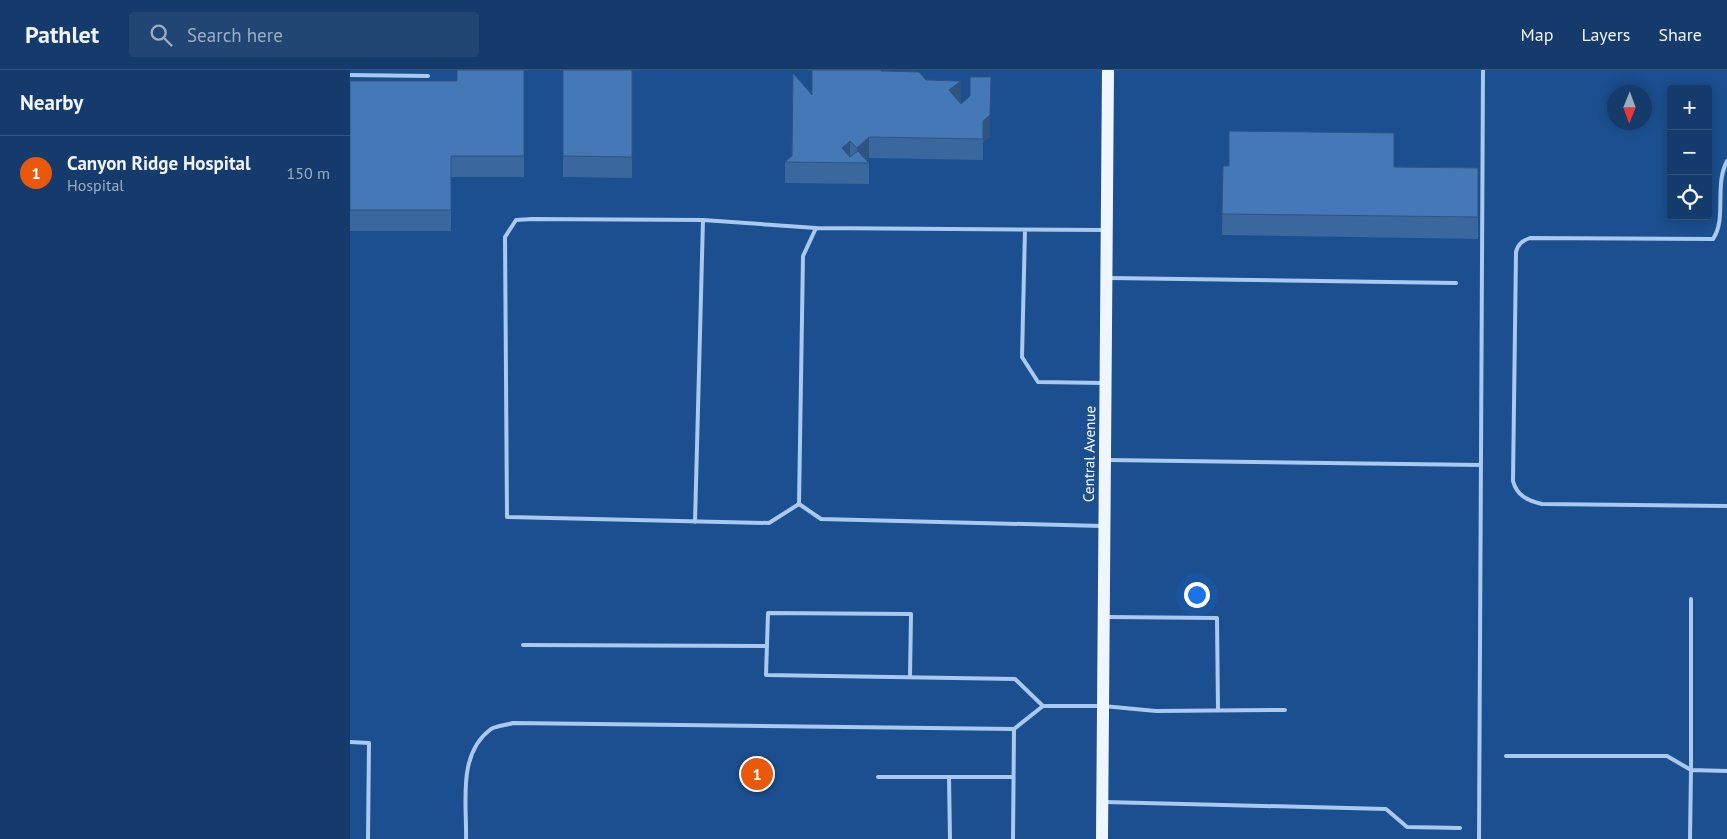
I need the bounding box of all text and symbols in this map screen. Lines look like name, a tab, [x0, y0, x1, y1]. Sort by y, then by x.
search box	[129, 12, 479, 57]
text: Pathlet	[25, 19, 99, 50]
icon: search	[147, 21, 175, 49]
text: Search here	[187, 23, 283, 47]
text: Map	[1521, 23, 1553, 46]
text: Layers	[1581, 23, 1630, 46]
text: Share	[1658, 23, 1702, 46]
north arrow	[1607, 85, 1652, 130]
map controls	[1667, 85, 1712, 220]
button: +	[1667, 85, 1712, 130]
text: Nearby	[20, 89, 83, 116]
button: −	[1667, 130, 1712, 175]
text: Canyon Ridge Hospital	[67, 151, 251, 175]
text: 1	[31, 163, 41, 183]
text: 150 m	[287, 163, 330, 183]
text: Hospital	[67, 175, 124, 195]
button: locate	[1667, 175, 1712, 220]
street label: Central Avenue	[1079, 406, 1099, 502]
your location	[1184, 582, 1210, 608]
pin: 1	[741, 755, 773, 793]

